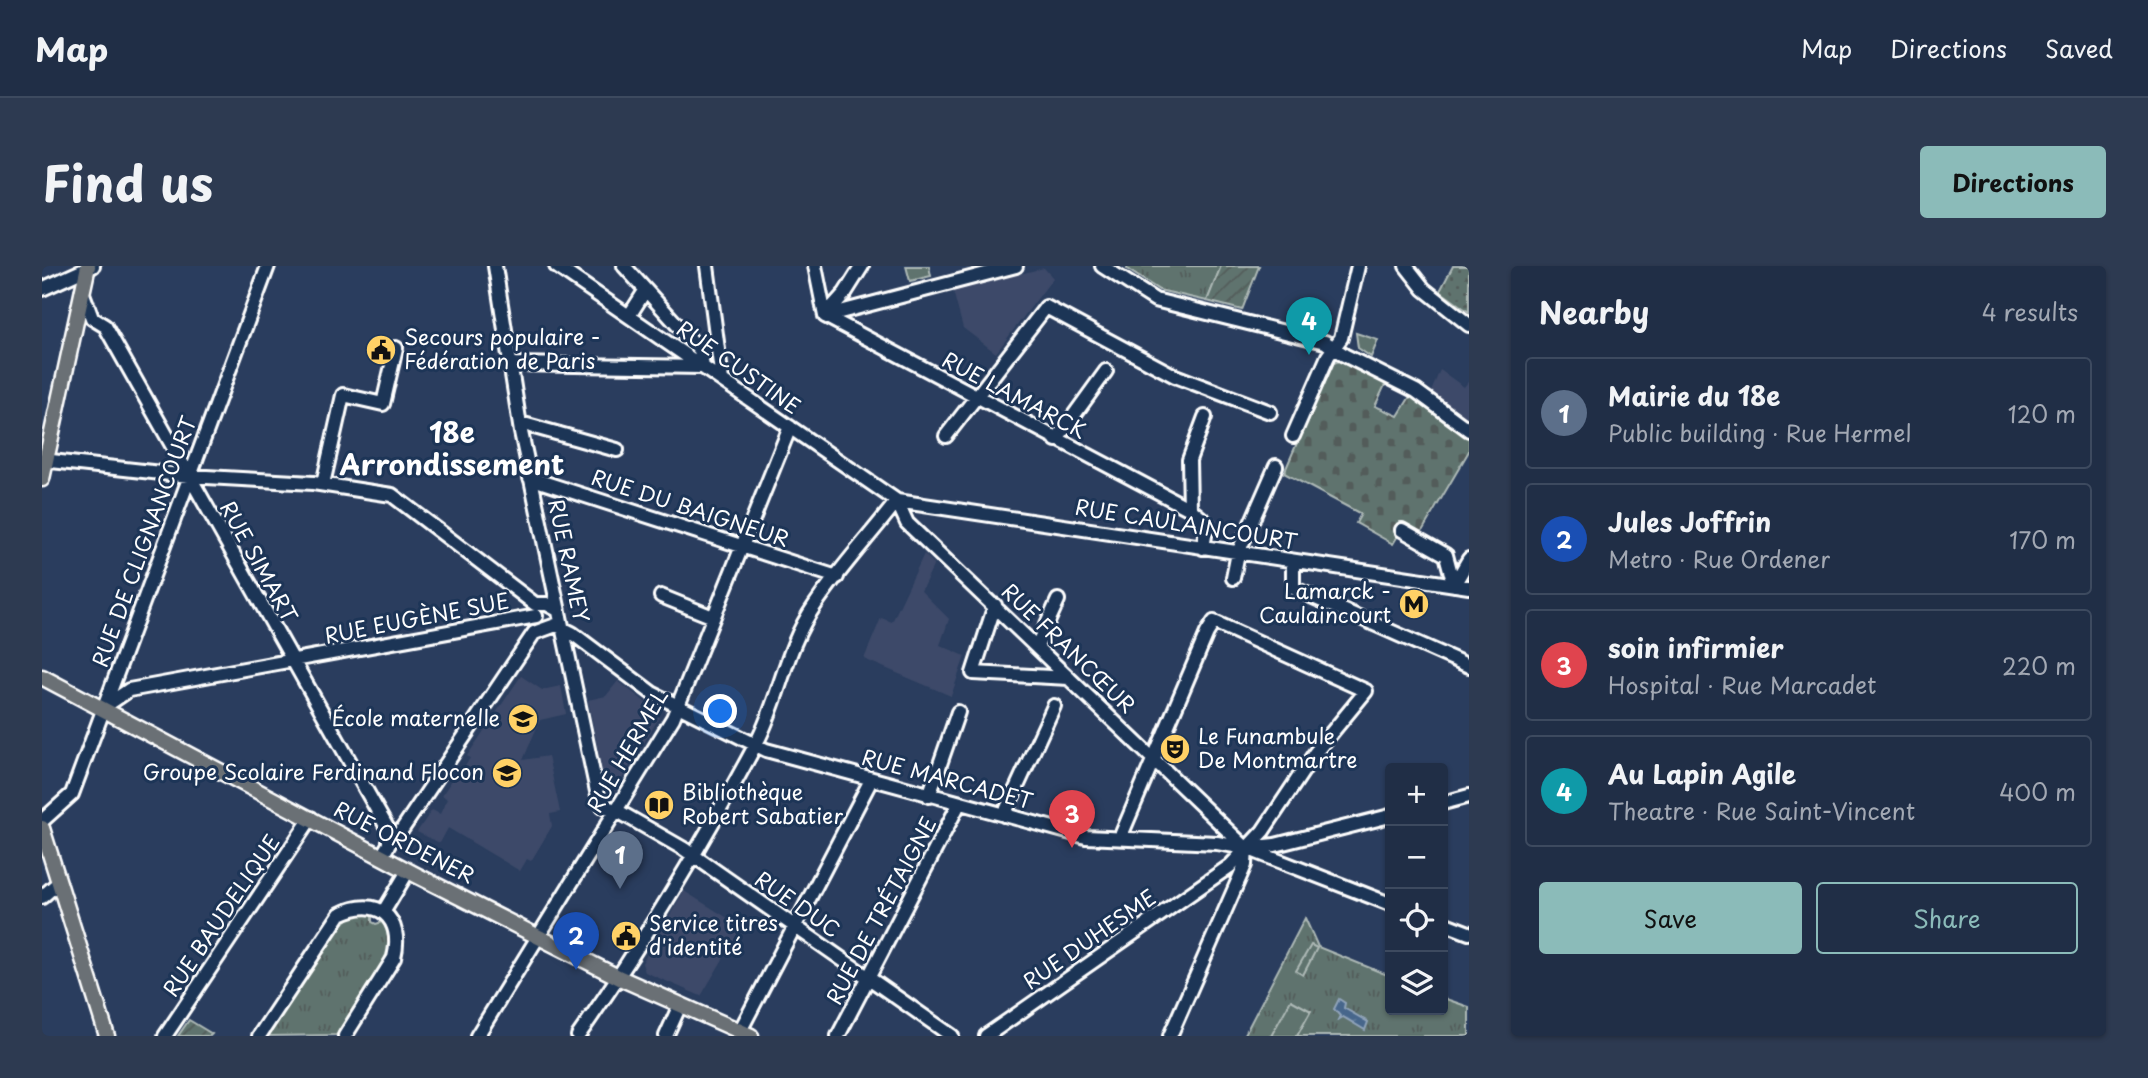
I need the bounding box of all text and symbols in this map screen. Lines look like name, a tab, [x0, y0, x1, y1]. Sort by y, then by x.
text: Map	[35, 23, 108, 73]
text: Map	[1801, 30, 1852, 66]
text: Directions	[1890, 30, 2007, 66]
text: Saved	[2045, 30, 2113, 66]
text: Find us	[42, 145, 213, 219]
button: Directions	[1920, 146, 2106, 218]
text: Nearby	[1539, 289, 1649, 334]
text: 4 results	[1982, 294, 2078, 329]
pin: 4	[1286, 297, 1332, 355]
street label: RUE CUSTINE	[671, 312, 808, 421]
place label: Secours populaire - Fédération de Paris	[404, 320, 601, 376]
public building icon: Secours populaire - Fédération de Paris	[364, 333, 398, 367]
street label: RUE LAMARCK	[937, 343, 1093, 446]
text: Mairie du 18e	[1608, 376, 1780, 415]
text: 1	[1559, 396, 1570, 431]
text: 120 m	[2008, 396, 2076, 431]
district label: 18e Arrondissement	[339, 410, 564, 485]
street label: RUE DE CLIGNANCOURT	[83, 411, 204, 671]
text: Public building · Rue Hermel	[1608, 415, 1911, 450]
street label: RUE DU BAIGNEUR	[588, 460, 794, 554]
street label: RUE CAULAINCOURT	[1073, 490, 1300, 556]
street label: RUE SIMART	[213, 494, 307, 628]
street label: RUE RAMEY	[541, 496, 599, 626]
text: Jules Joffrin	[1608, 502, 1771, 541]
text: 2	[1556, 522, 1572, 557]
text: 170 m	[2009, 522, 2076, 557]
text: Metro · Rue Ordener	[1608, 541, 1830, 576]
place label: Lamarck - Caulaincourt	[1259, 574, 1391, 630]
street label: RUE FRANCŒUR	[995, 575, 1144, 720]
street label: RUE EUGÈNE SUE	[321, 583, 512, 651]
metro station icon: Lamarck - Caulaincourt	[1397, 587, 1431, 621]
text: soin infirmier	[1608, 628, 1784, 667]
text: 3	[1556, 648, 1572, 683]
text: 220 m	[2002, 648, 2076, 683]
text: Hospital · Rue Marcadet	[1608, 667, 1876, 702]
street label: RUE HERMEL	[578, 682, 675, 818]
your location	[703, 694, 737, 728]
place label: École maternelle	[332, 701, 500, 733]
school or university icon: École maternelle	[506, 702, 540, 736]
place label: Le Funambule De Montmartre	[1198, 719, 1357, 775]
theatre icon: Le Funambule De Montmartre	[1158, 732, 1192, 766]
street label: RUE MARCADET	[859, 740, 1037, 816]
text: Au Lapin Agile	[1608, 754, 1796, 793]
place label: Groupe Scolaire Ferdinand Flocon	[143, 755, 484, 787]
school or university icon: Groupe Scolaire Ferdinand Flocon	[490, 756, 524, 790]
map controls	[1385, 763, 1448, 1015]
button: +	[1385, 763, 1448, 826]
text: 4	[1556, 774, 1572, 809]
text: 400 m	[1999, 774, 2076, 809]
place label: Bibliothèque Robert Sabatier	[682, 775, 843, 831]
library icon: Bibliothèque Robert Sabatier	[642, 788, 676, 822]
pin: 3	[1049, 790, 1095, 848]
street label: RUE ORDENER	[329, 792, 481, 891]
text: Theatre · Rue Saint-Vincent	[1608, 793, 1915, 828]
street label: RUE DE TRÉTAIGNE	[817, 810, 943, 1010]
button: −	[1385, 826, 1448, 889]
street label: RUE BAUDELIQUE	[154, 827, 287, 1002]
pin: 1	[597, 831, 643, 889]
street label: RUE DUC	[749, 862, 847, 945]
street label: RUE DUHESME	[1016, 880, 1162, 996]
button: Save	[1539, 882, 1802, 954]
button: Share	[1816, 882, 2078, 954]
button: locate	[1385, 889, 1448, 952]
place label: Service titres d'identité	[649, 906, 778, 962]
pin: 2	[553, 912, 599, 970]
public building icon: Service titres d'identité	[609, 919, 643, 953]
button: layers	[1385, 952, 1448, 1015]

